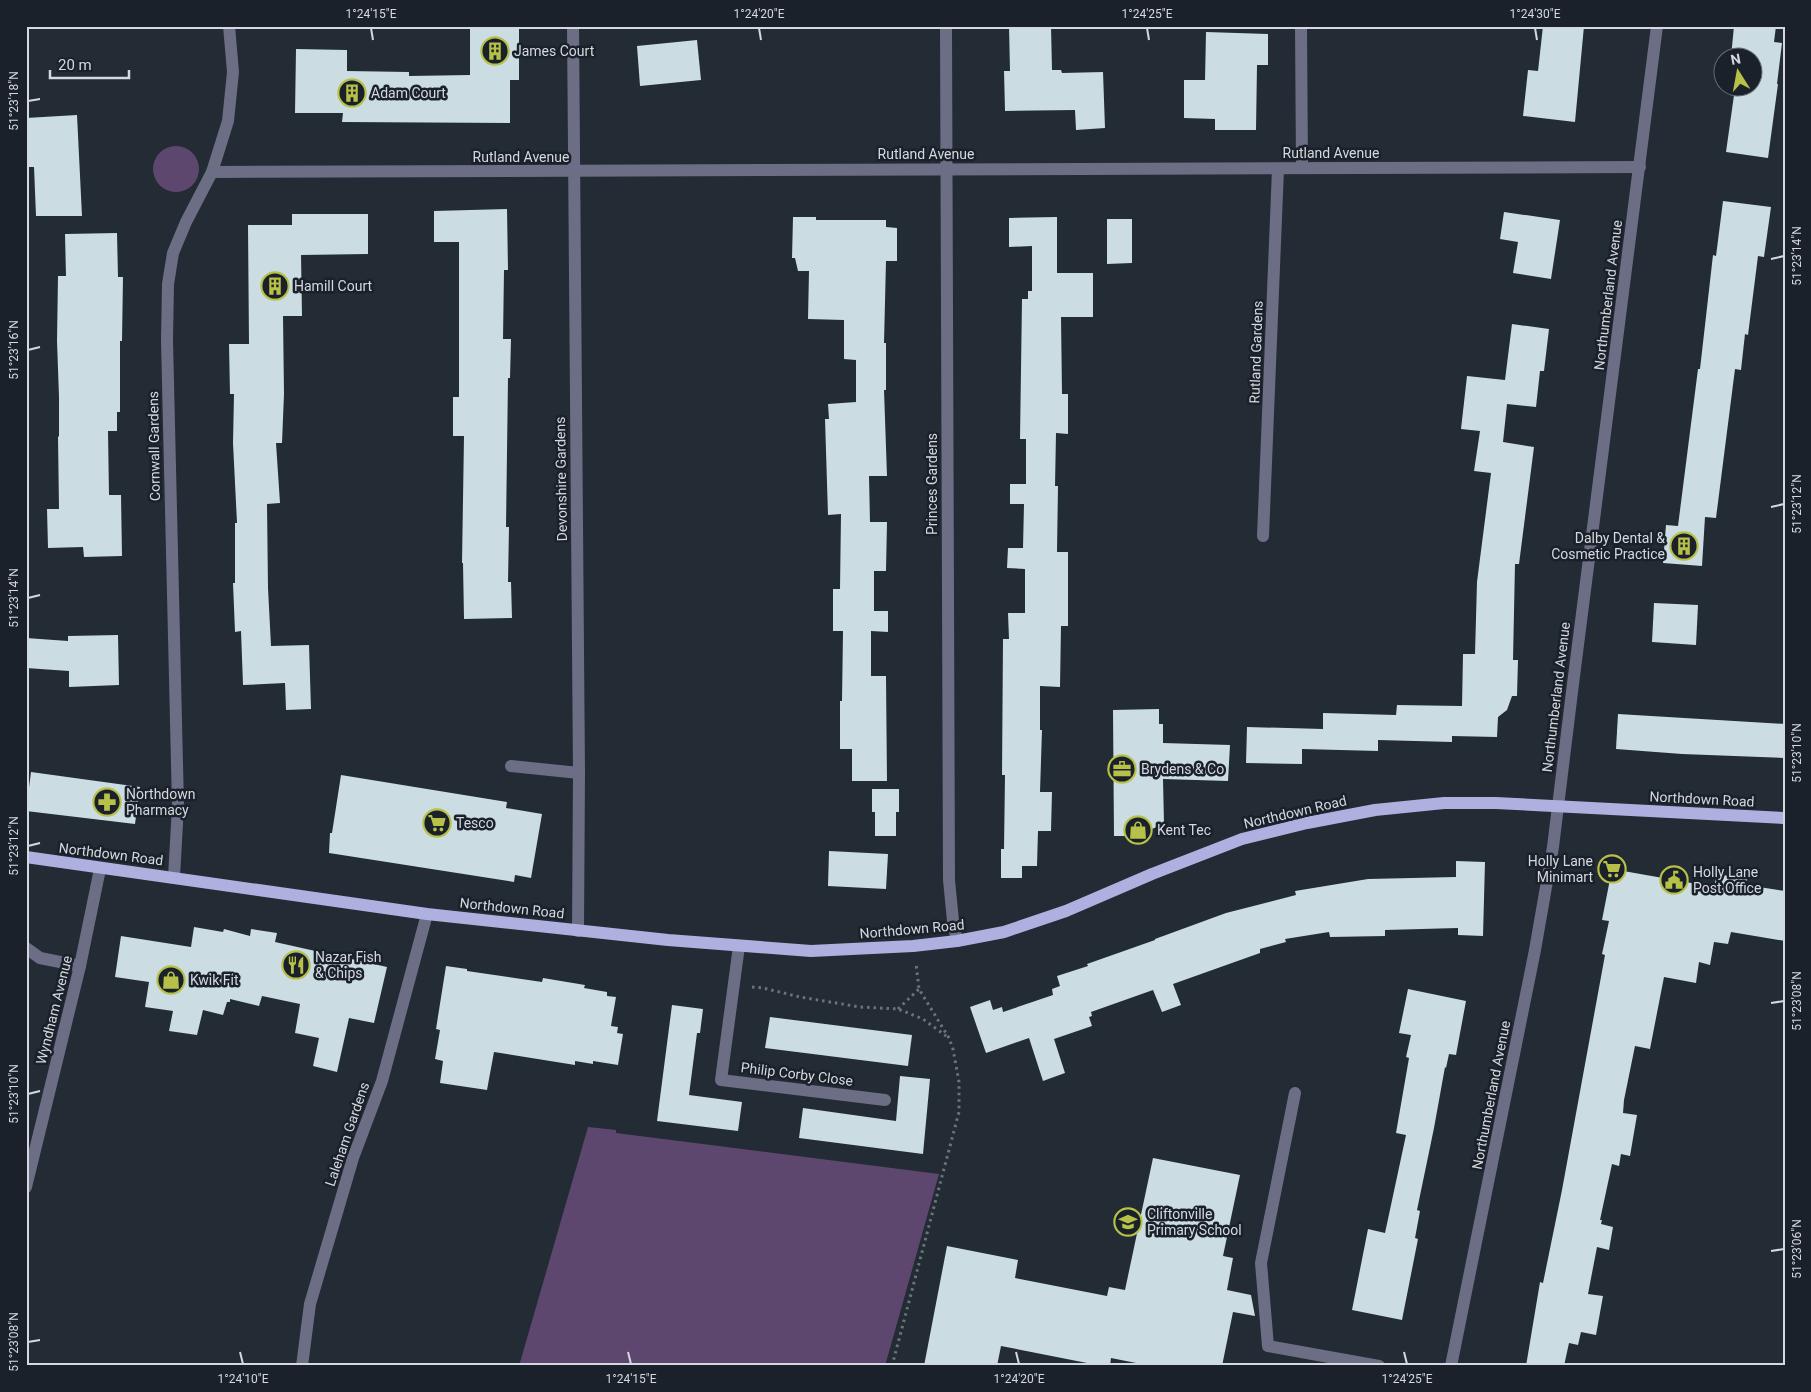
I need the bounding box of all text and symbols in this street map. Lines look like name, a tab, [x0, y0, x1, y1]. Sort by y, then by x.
text: 1°24'15"E	[346, 7, 397, 21]
text: 1°24'20"E	[734, 7, 785, 21]
text: 1°24'25"E	[1122, 7, 1173, 21]
text: 1°24'30"E	[1510, 7, 1561, 21]
building icon: James Court	[480, 36, 510, 66]
place label: James Court	[514, 43, 595, 59]
scale bar	[50, 48, 129, 80]
north arrow	[1714, 48, 1764, 98]
text: N	[1729, 50, 1742, 68]
text: 20 m	[58, 56, 92, 74]
text: 51°23'18"N	[7, 71, 21, 131]
building icon: Adam Court	[337, 78, 367, 108]
place label: Adam Court	[371, 85, 446, 101]
street label: Rutland Avenue	[1283, 145, 1379, 161]
street label: Rutland Avenue	[878, 146, 974, 162]
street label: Rutland Avenue	[473, 149, 569, 165]
street label: Northumberland Avenue	[1591, 219, 1625, 371]
text: 51°23'14"N	[1790, 226, 1804, 286]
building icon: Hamill Court	[260, 271, 290, 301]
place label: Hamill Court	[294, 278, 372, 294]
street label: Rutland Gardens	[1246, 300, 1266, 404]
text: 51°23'16"N	[7, 320, 21, 380]
street label: Cornwall Gardens	[145, 391, 163, 501]
street label: Devonshire Gardens	[552, 416, 570, 542]
street label: Princes Gardens	[924, 433, 940, 535]
text: 51°23'12"N	[1790, 474, 1804, 534]
place label: Dalby Dental & Cosmetic Practice	[1551, 530, 1665, 562]
building icon: Dalby Dental & Cosmetic Practice	[1669, 531, 1699, 561]
text: 51°23'14"N	[7, 568, 21, 628]
street label: Northumberland Avenue	[1539, 621, 1573, 773]
text: 51°23'10"N	[1790, 723, 1804, 783]
office icon: Brydens & Co	[1107, 754, 1137, 784]
place label: Brydens & Co	[1141, 761, 1224, 777]
place label: Northdown Pharmacy	[126, 786, 195, 818]
pharmacy icon: Northdown Pharmacy	[92, 787, 122, 817]
street label: Northdown Road	[1649, 788, 1755, 810]
street label: Northdown Road	[1242, 792, 1348, 832]
supermarket icon: Tesco	[422, 808, 452, 838]
place label: Tesco	[456, 815, 494, 831]
shop icon: Kent Tec	[1123, 815, 1153, 845]
text: 51°23'12"N	[7, 816, 21, 876]
place label: Kent Tec	[1157, 822, 1211, 838]
street label: Northdown Road	[58, 840, 164, 868]
place label: Holly Lane Minimart	[1528, 853, 1593, 885]
supermarket icon: Holly Lane Minimart	[1597, 854, 1627, 884]
place label: Holly Lane Post Office	[1693, 864, 1761, 896]
public building icon: Holly Lane Post Office	[1659, 865, 1689, 895]
street label: Northdown Road	[459, 895, 565, 921]
street label: Northdown Road	[859, 916, 965, 942]
place label: Nazar Fish & Chips	[315, 949, 381, 981]
restaurant icon: Nazar Fish & Chips	[281, 950, 311, 980]
street label: Wyndham Avenue	[33, 954, 75, 1066]
shop icon: Kwik Fit	[156, 965, 186, 995]
text: 51°23'08"N	[1790, 971, 1804, 1031]
place label: Kwik Fit	[190, 972, 239, 988]
street label: Northumberland Avenue	[1469, 1019, 1513, 1171]
street label: Philip Corby Close	[740, 1059, 854, 1089]
text: 51°23'10"N	[7, 1064, 21, 1124]
street label: Laleham Gardens	[322, 1080, 372, 1188]
place label: Cliftonville Primary School	[1147, 1206, 1242, 1238]
school or university icon: Cliftonville Primary School	[1113, 1207, 1143, 1237]
text: 51°23'06"N	[1790, 1219, 1804, 1279]
text: 51°23'08"N	[7, 1312, 21, 1372]
text: 1°24'10"E	[218, 1372, 269, 1386]
text: 1°24'15"E	[606, 1372, 657, 1386]
text: 1°24'20"E	[994, 1372, 1045, 1386]
text: 1°24'25"E	[1382, 1372, 1433, 1386]

